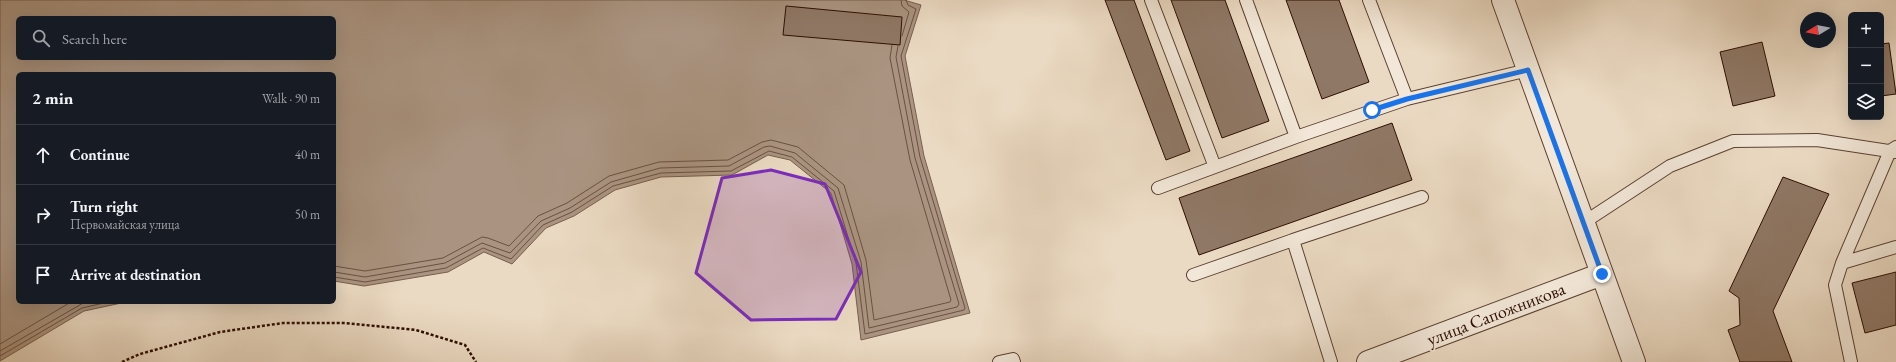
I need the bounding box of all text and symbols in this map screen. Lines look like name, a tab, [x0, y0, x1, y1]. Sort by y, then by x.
north arrow	[1800, 12, 1836, 48]
map controls	[1848, 12, 1884, 120]
button: +	[1848, 12, 1884, 48]
search box	[16, 16, 336, 60]
icon: search	[30, 27, 52, 49]
text: Search here	[62, 29, 127, 48]
button: −	[1848, 48, 1884, 84]
button: layers	[1848, 84, 1884, 120]
text: 2 min	[32, 87, 73, 109]
text: Walk · 90 m	[262, 90, 320, 107]
route start	[1363, 101, 1381, 119]
icon: ahead	[32, 144, 54, 166]
text: Continue	[70, 145, 130, 164]
text: 40 m	[295, 146, 320, 163]
text: Turn right	[70, 197, 138, 216]
icon: right	[32, 204, 54, 226]
text: 50 m	[295, 206, 320, 223]
text: Первомайская улица	[70, 216, 180, 233]
icon: arrive	[32, 264, 54, 286]
text: Arrive at destination	[70, 265, 201, 284]
route end	[1593, 265, 1611, 283]
street label: улица Сапожникова	[1423, 276, 1569, 351]

